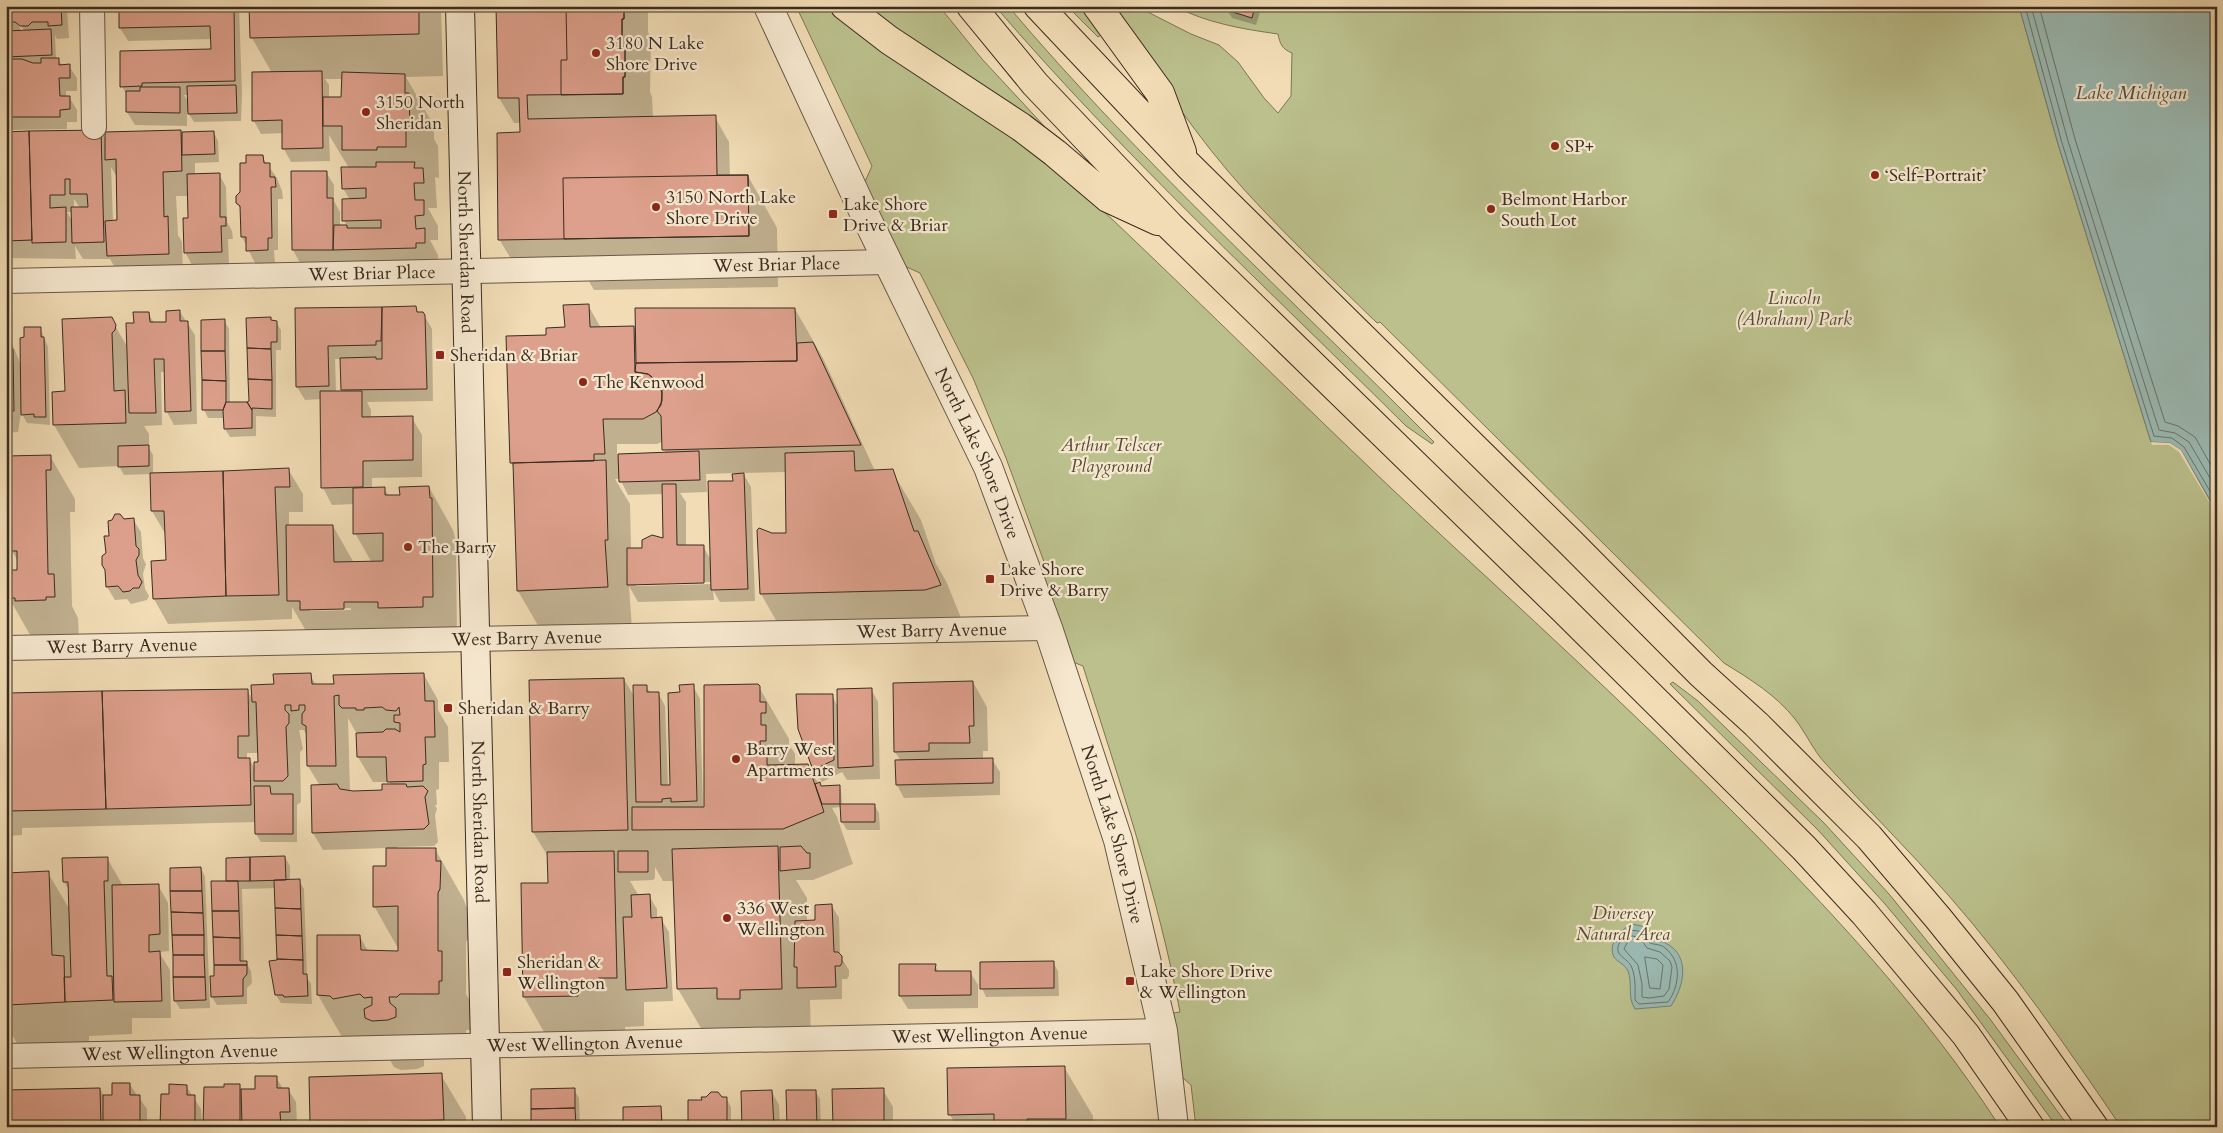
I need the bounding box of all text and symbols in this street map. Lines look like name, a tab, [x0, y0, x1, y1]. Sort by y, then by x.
place label: 3180 N Lake Shore Drive	[606, 31, 704, 77]
marker: 3180 N Lake Shore Drive	[590, 47, 602, 59]
water label: Lake Michigan	[2075, 80, 2187, 106]
place label: 3150 North Sheridan	[376, 90, 465, 136]
marker: 3150 North Sheridan	[360, 106, 372, 118]
place label: SP+	[1565, 134, 1594, 159]
marker: SP+	[1549, 140, 1561, 152]
place label: ‘Self-Portrait’	[1885, 163, 1986, 188]
marker: ‘Self-Portrait’	[1869, 169, 1881, 181]
street label: North Sheridan Road	[451, 170, 480, 334]
place label: 3150 North Lake Shore Drive	[666, 185, 796, 231]
place label: Belmont Harbor South Lot	[1501, 187, 1627, 233]
place label: Lake Shore Drive & Briar	[843, 192, 948, 238]
marker: 3150 North Lake Shore Drive	[650, 201, 662, 213]
marker: Belmont Harbor South Lot	[1485, 203, 1497, 215]
marker: Lake Shore Drive & Briar	[827, 208, 839, 220]
street label: West Briar Place	[712, 251, 841, 279]
street label: West Briar Place	[307, 260, 436, 287]
park label: Lincoln (Abraham) Park	[1736, 286, 1852, 332]
place label: Sheridan & Briar	[450, 343, 578, 368]
marker: Sheridan & Briar	[434, 349, 446, 361]
street label: North Lake Shore Drive	[928, 363, 1026, 543]
place label: The Kenwood	[593, 370, 705, 395]
marker: The Kenwood	[577, 376, 589, 388]
park label: Arthur Telscer Playground	[1060, 433, 1162, 479]
place label: The Barry	[418, 535, 497, 560]
marker: The Barry	[402, 541, 414, 553]
place label: Lake Shore Drive & Barry	[1000, 557, 1110, 603]
marker: Lake Shore Drive & Barry	[984, 573, 996, 585]
street label: West Barry Avenue	[855, 617, 1007, 645]
street label: West Barry Avenue	[450, 625, 602, 652]
street label: West Barry Avenue	[45, 632, 198, 660]
place label: Sheridan & Barry	[458, 696, 590, 721]
marker: Sheridan & Barry	[442, 702, 454, 714]
place label: Barry West Apartments	[746, 737, 834, 783]
street label: North Sheridan Road	[465, 740, 494, 904]
street label: North Lake Shore Drive	[1074, 742, 1149, 926]
marker: Barry West Apartments	[730, 753, 742, 765]
place label: 336 West Wellington	[736, 896, 826, 942]
park label: Diversey Natural Area	[1576, 901, 1670, 947]
marker: 336 West Wellington	[721, 912, 733, 924]
place label: Sheridan & Wellington	[516, 950, 606, 996]
place label: Lake Shore Drive & Wellington	[1140, 959, 1273, 1005]
marker: Sheridan & Wellington	[501, 966, 513, 978]
marker: Lake Shore Drive & Wellington	[1124, 975, 1136, 987]
street label: West Wellington Avenue	[890, 1021, 1088, 1050]
street label: West Wellington Avenue	[486, 1029, 683, 1059]
street label: West Wellington Avenue	[81, 1038, 278, 1067]

